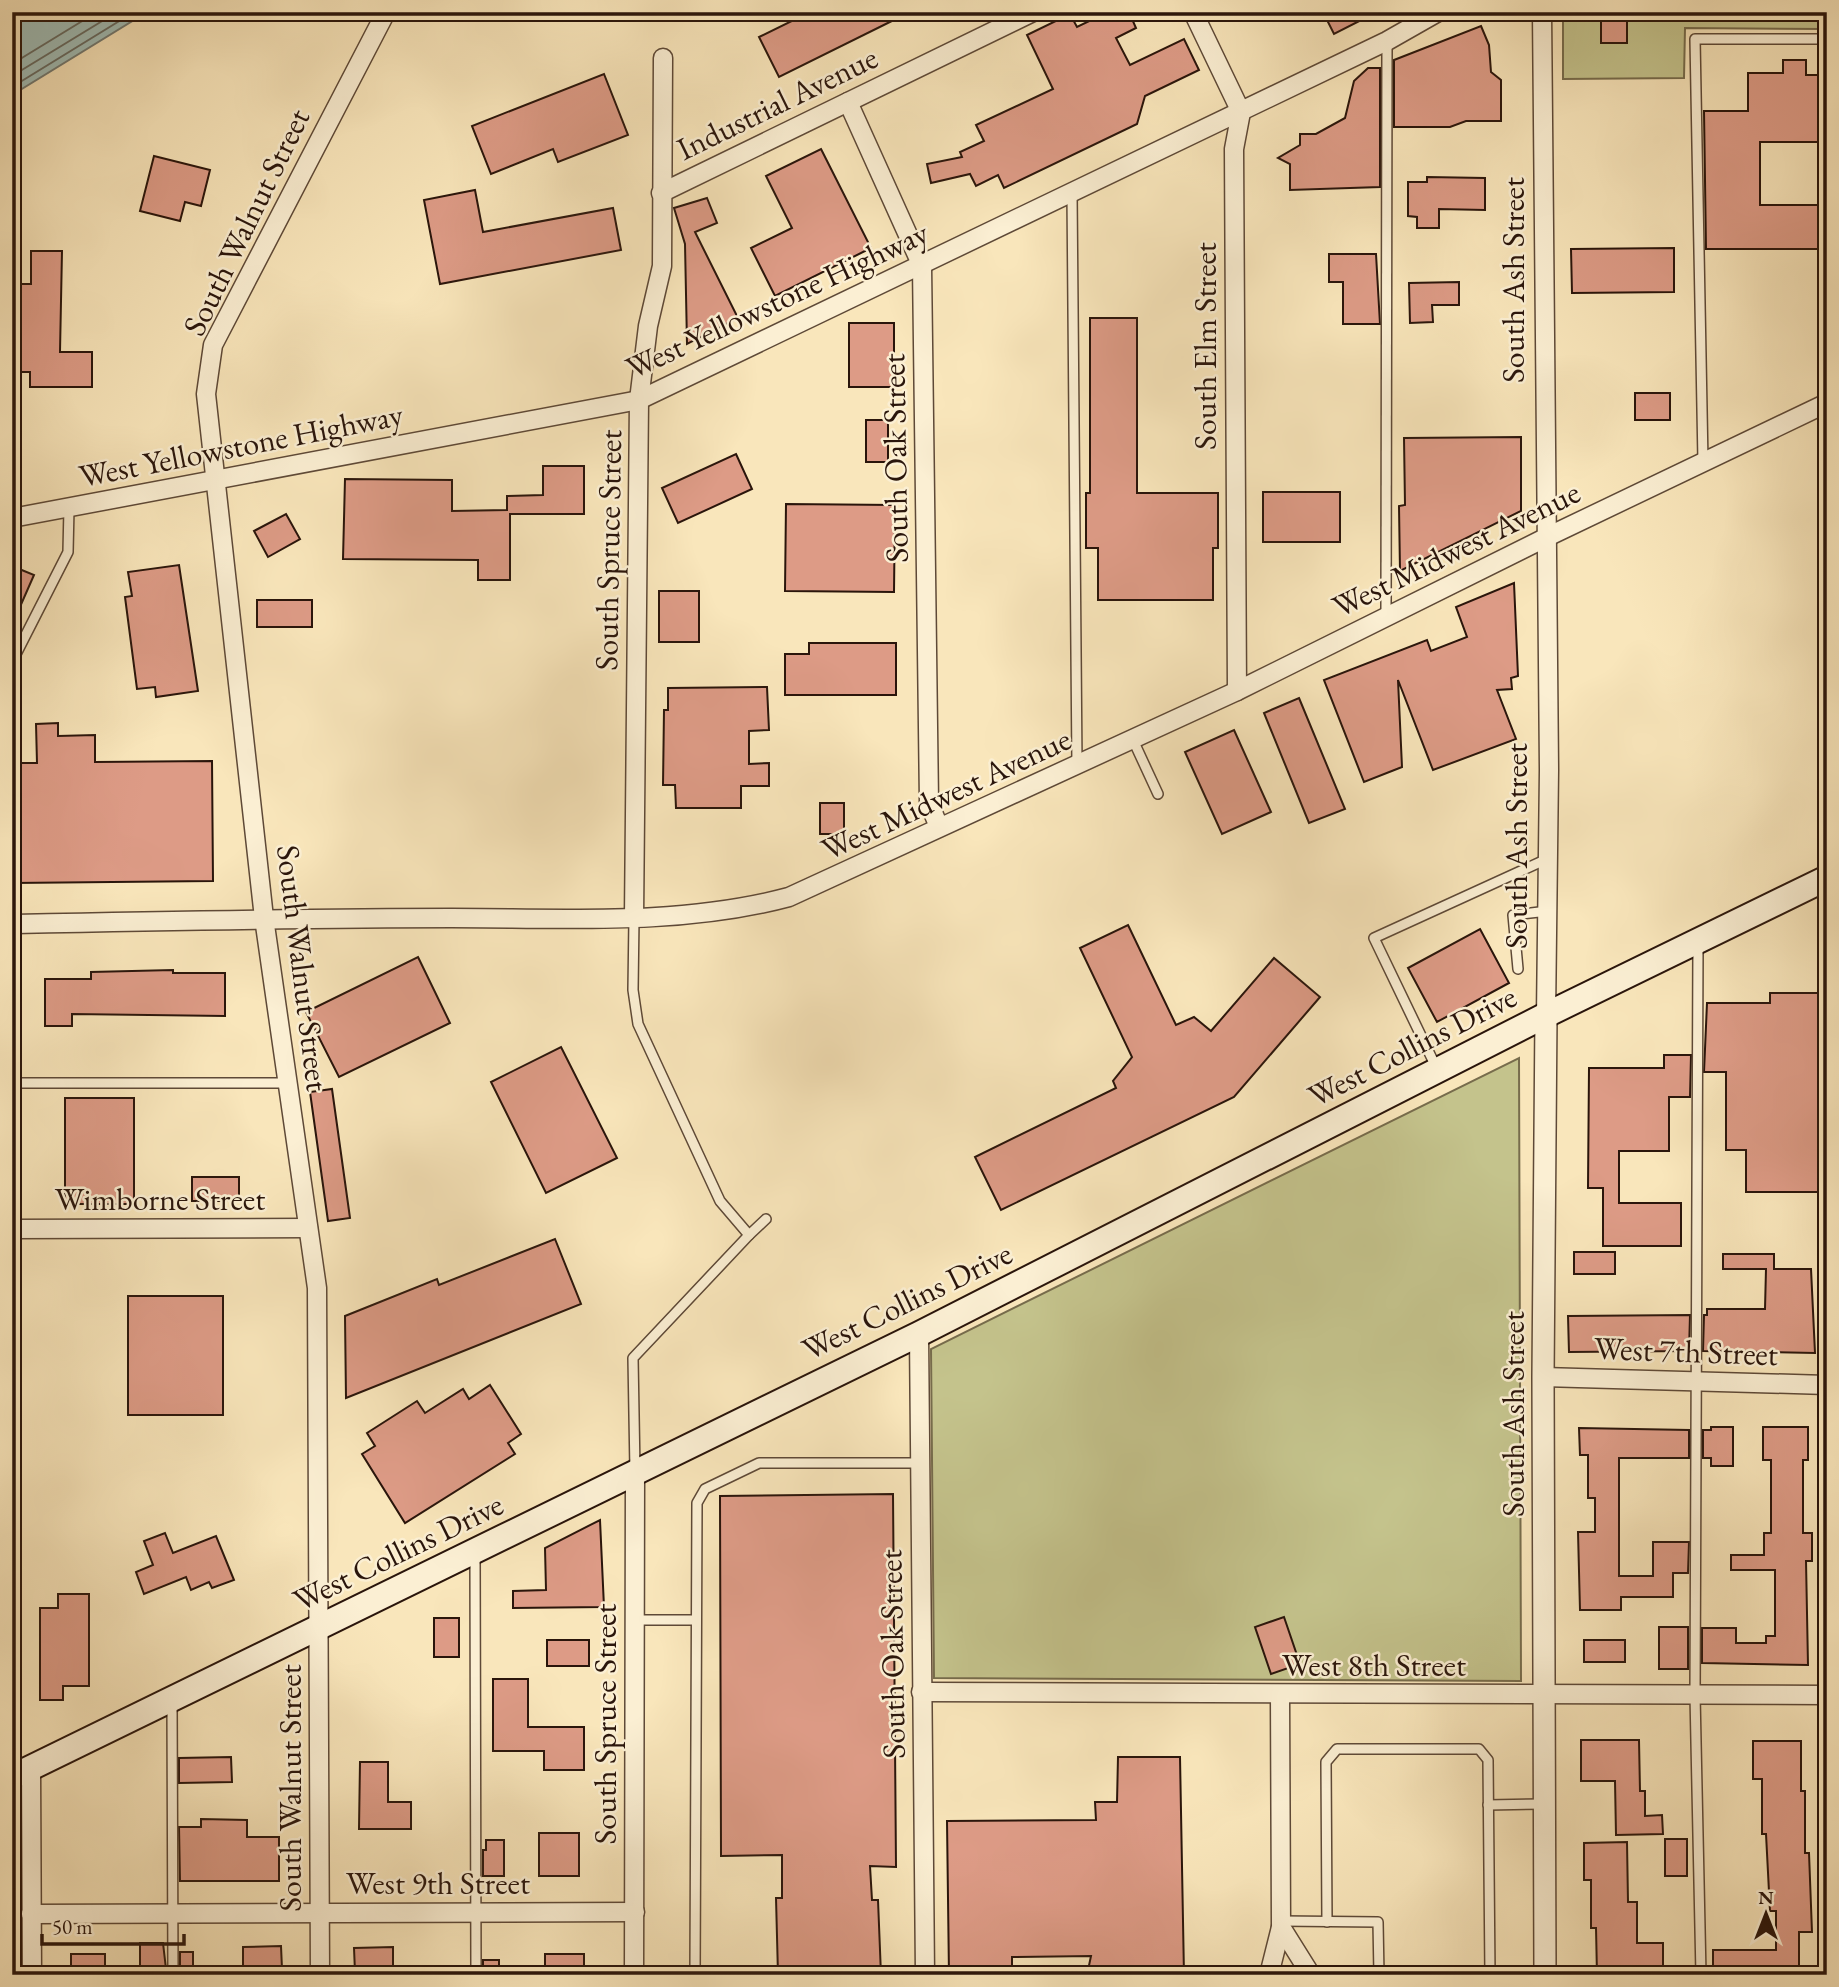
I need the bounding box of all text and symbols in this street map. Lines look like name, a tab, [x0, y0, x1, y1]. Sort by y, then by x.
street label: Industrial Avenue	[670, 36, 884, 170]
street label: South Walnut Street	[173, 102, 319, 342]
street label: South Ash Street	[1492, 177, 1534, 383]
street label: West Yellowstone Highway	[619, 211, 936, 389]
street label: South Elm Street	[1184, 242, 1226, 450]
street label: South Oak Street	[872, 353, 918, 563]
street label: West Yellowstone Highway	[75, 393, 407, 497]
street label: South Spruce Street	[585, 429, 631, 671]
street label: West Midwest Avenue	[1325, 471, 1587, 627]
street label: West Midwest Avenue	[815, 718, 1077, 870]
street label: South Ash Street	[1495, 743, 1537, 949]
street label: South Walnut Street	[267, 843, 339, 1093]
street label: West Collins Drive	[1301, 975, 1523, 1117]
street label: Wimborne Street	[55, 1178, 265, 1220]
street label: West Collins Drive	[795, 1232, 1019, 1370]
street label: South Ash Street	[1492, 1311, 1534, 1517]
street label: West 7th Street	[1593, 1327, 1779, 1375]
street label: West Collins Drive	[286, 1483, 510, 1621]
street label: South Oak Street	[869, 1549, 915, 1759]
street label: South Spruce Street	[584, 1603, 626, 1845]
street label: West 8th Street	[1282, 1644, 1466, 1686]
street label: South Walnut Street	[269, 1664, 311, 1912]
street label: West 9th Street	[346, 1862, 530, 1904]
north arrow	[1730, 1878, 1800, 1948]
text: N	[1758, 1885, 1774, 1910]
scale bar	[42, 1903, 184, 1947]
text: 50 m	[52, 1913, 93, 1940]

